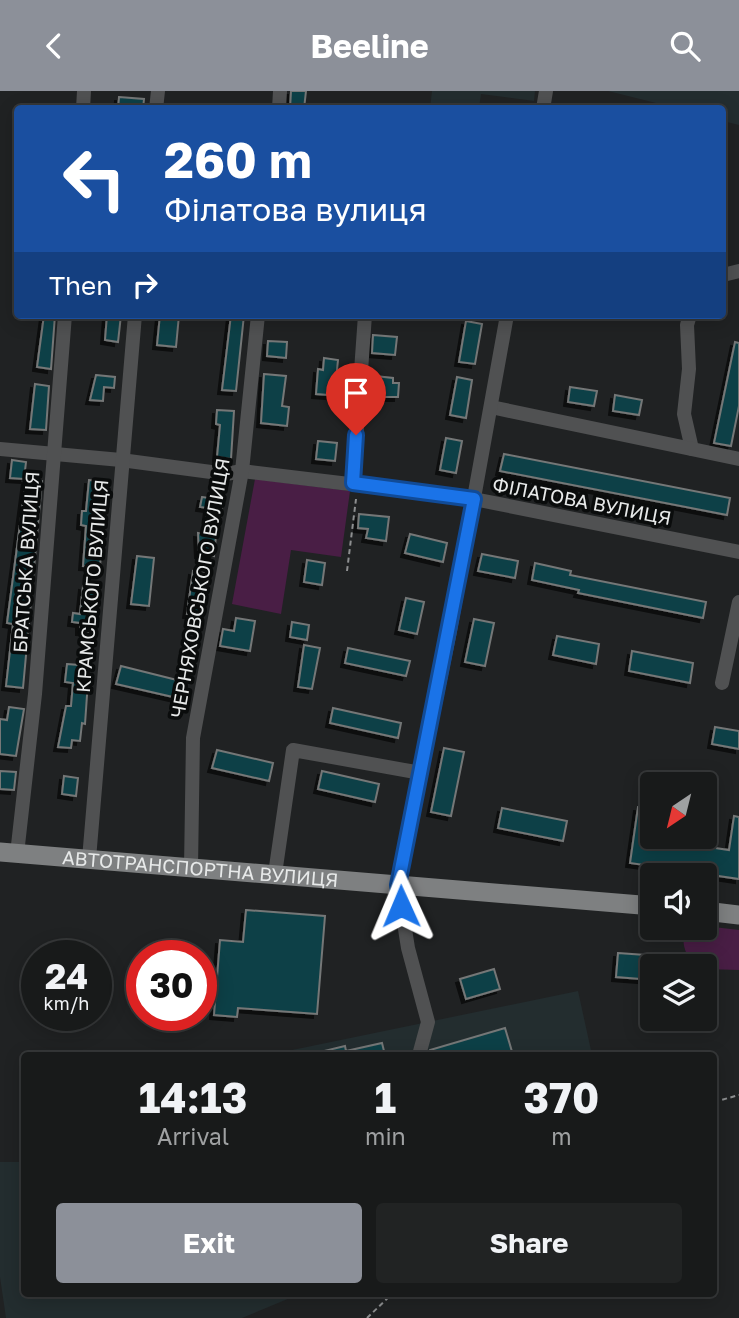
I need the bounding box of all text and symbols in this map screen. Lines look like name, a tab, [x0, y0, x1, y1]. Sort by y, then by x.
icon: back	[35, 27, 73, 65]
text: Beeline	[310, 27, 429, 65]
icon: search	[666, 27, 704, 65]
text: 260 m	[164, 130, 312, 189]
icon: left	[49, 133, 140, 224]
text: Філатова вулиця	[164, 190, 427, 228]
icon: right	[126, 266, 164, 304]
text: Then	[49, 270, 112, 301]
pin	[326, 363, 386, 435]
icon: arrive	[337, 374, 375, 412]
street label: ЧЕРНЯХОВСЬКОГО ВУЛИЦЯ	[165, 456, 234, 720]
street label: БРАТСЬКА ВУЛИЦЯ	[8, 470, 43, 654]
street label: ФІЛАТОВА ВУЛИЦЯ	[491, 472, 673, 529]
street label: КРАМСЬКОГО ВУЛИЦЯ	[71, 478, 112, 694]
north arrow	[640, 772, 718, 849]
map controls	[640, 772, 717, 1031]
street label: АВТОТРАНСПОРТНА ВУЛИЦЯ	[61, 845, 339, 891]
button: sound	[640, 863, 717, 940]
position arrow	[364, 869, 438, 943]
speed limit sign: 30	[126, 940, 217, 1031]
button: layers	[640, 954, 717, 1031]
text: 24	[45, 955, 88, 997]
text: km/h	[44, 992, 89, 1014]
text: 14:13	[139, 1072, 247, 1122]
text: 1	[375, 1072, 396, 1122]
text: 370	[523, 1072, 599, 1122]
text: Arrival	[157, 1122, 229, 1150]
text: min	[365, 1122, 406, 1150]
text: m	[551, 1122, 572, 1150]
button: Exit	[56, 1203, 362, 1283]
button: Share	[376, 1203, 682, 1283]

